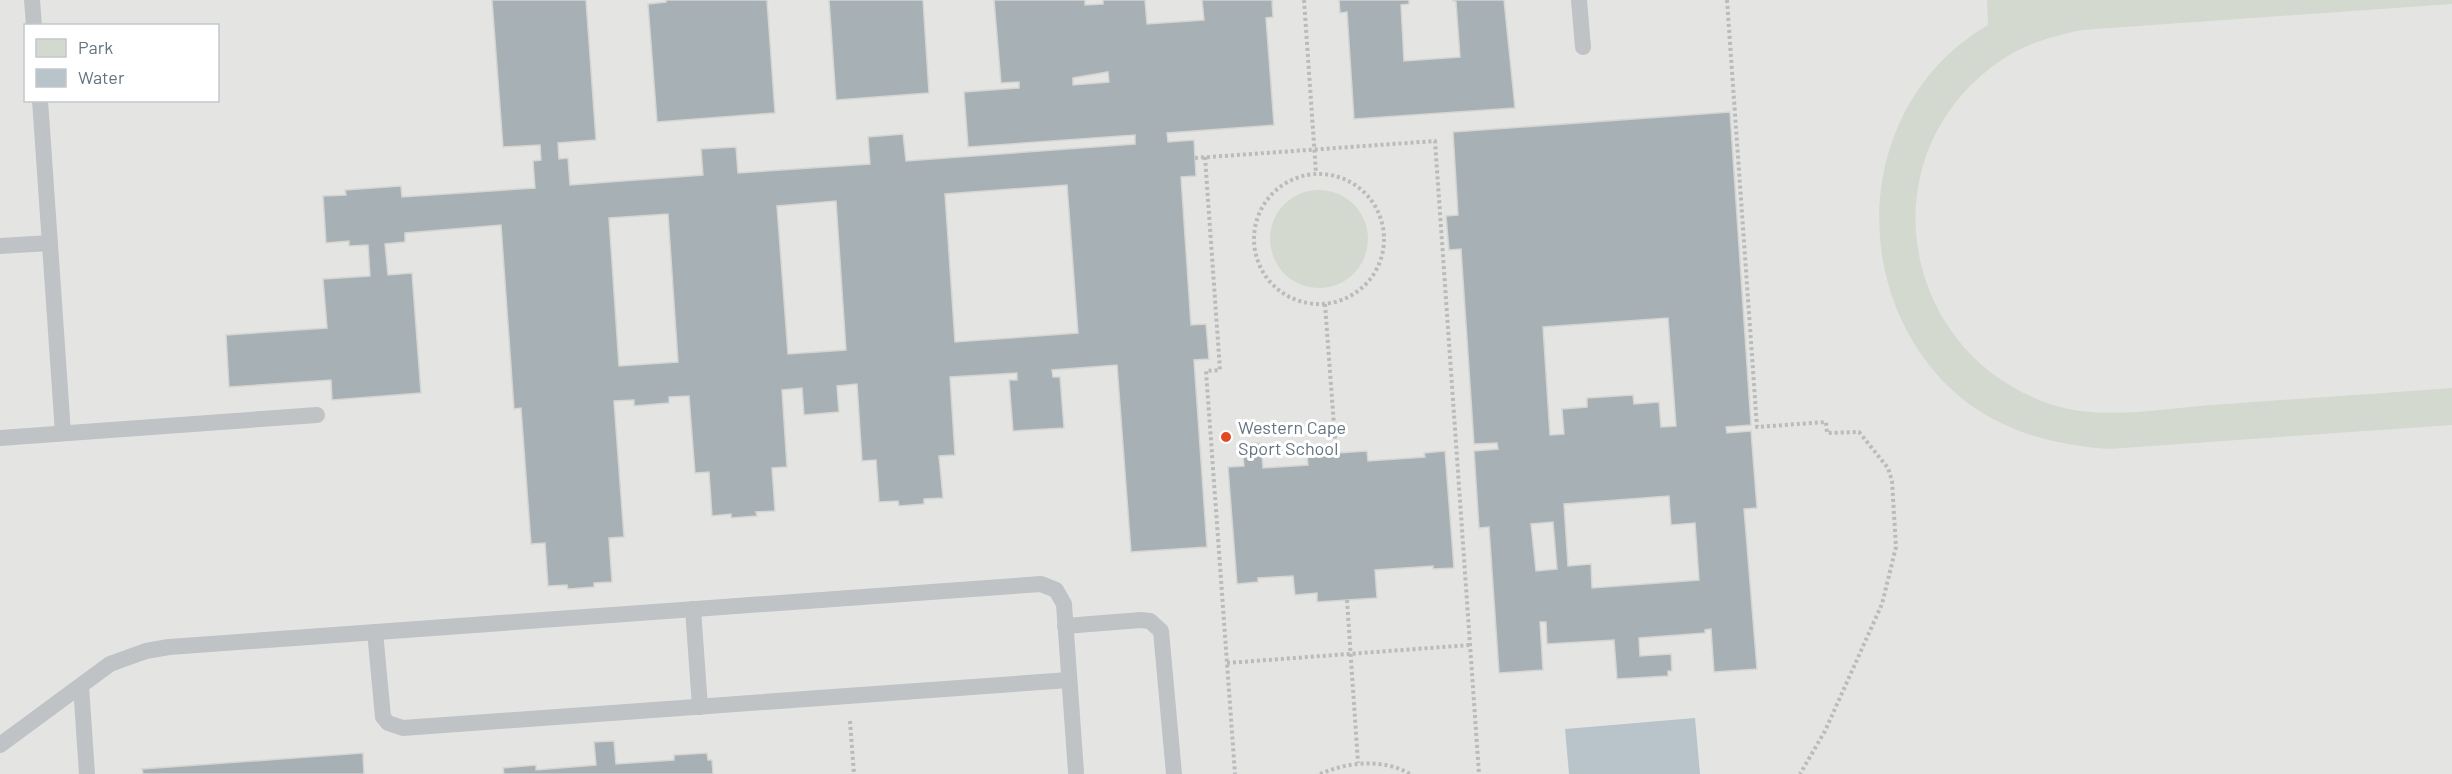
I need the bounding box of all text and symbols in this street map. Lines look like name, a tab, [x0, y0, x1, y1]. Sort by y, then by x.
legend	[24, 24, 219, 102]
text: Park	[78, 36, 113, 58]
text: Water	[78, 66, 125, 88]
place label: Western Cape Sport School	[1238, 416, 1346, 459]
marker: Western Cape Sport School	[1219, 430, 1233, 444]

